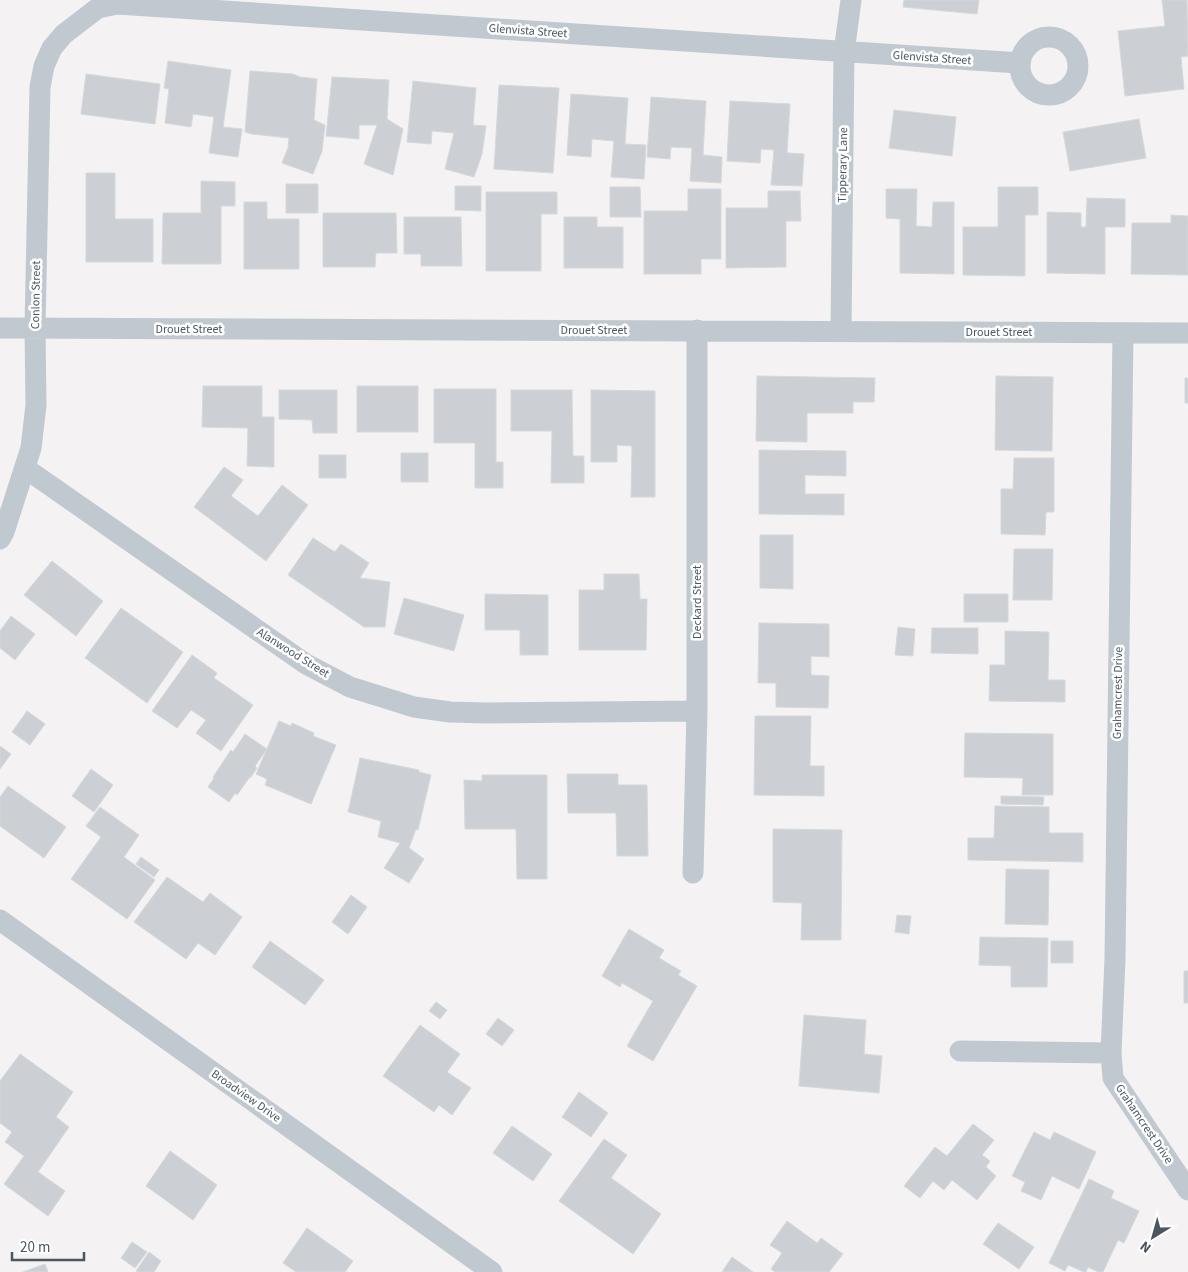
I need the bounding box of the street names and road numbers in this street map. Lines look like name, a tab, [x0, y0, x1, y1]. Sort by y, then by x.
street label: Glenvista Street	[488, 20, 568, 42]
street label: Glenvista Street	[892, 47, 972, 69]
street label: Tipperary Lane	[834, 127, 852, 203]
street label: Conlon Street	[27, 261, 45, 329]
street label: Drouet Street	[156, 321, 222, 338]
street label: Drouet Street	[561, 322, 627, 339]
street label: Drouet Street	[966, 324, 1032, 341]
street label: Deckard Street	[689, 565, 706, 639]
street label: Alanwood Street	[253, 624, 333, 682]
street label: Grahamcrest Drive	[1109, 647, 1127, 739]
street label: Broadview Drive	[208, 1066, 284, 1126]
street label: Grahamcrest Drive	[1111, 1081, 1177, 1167]

